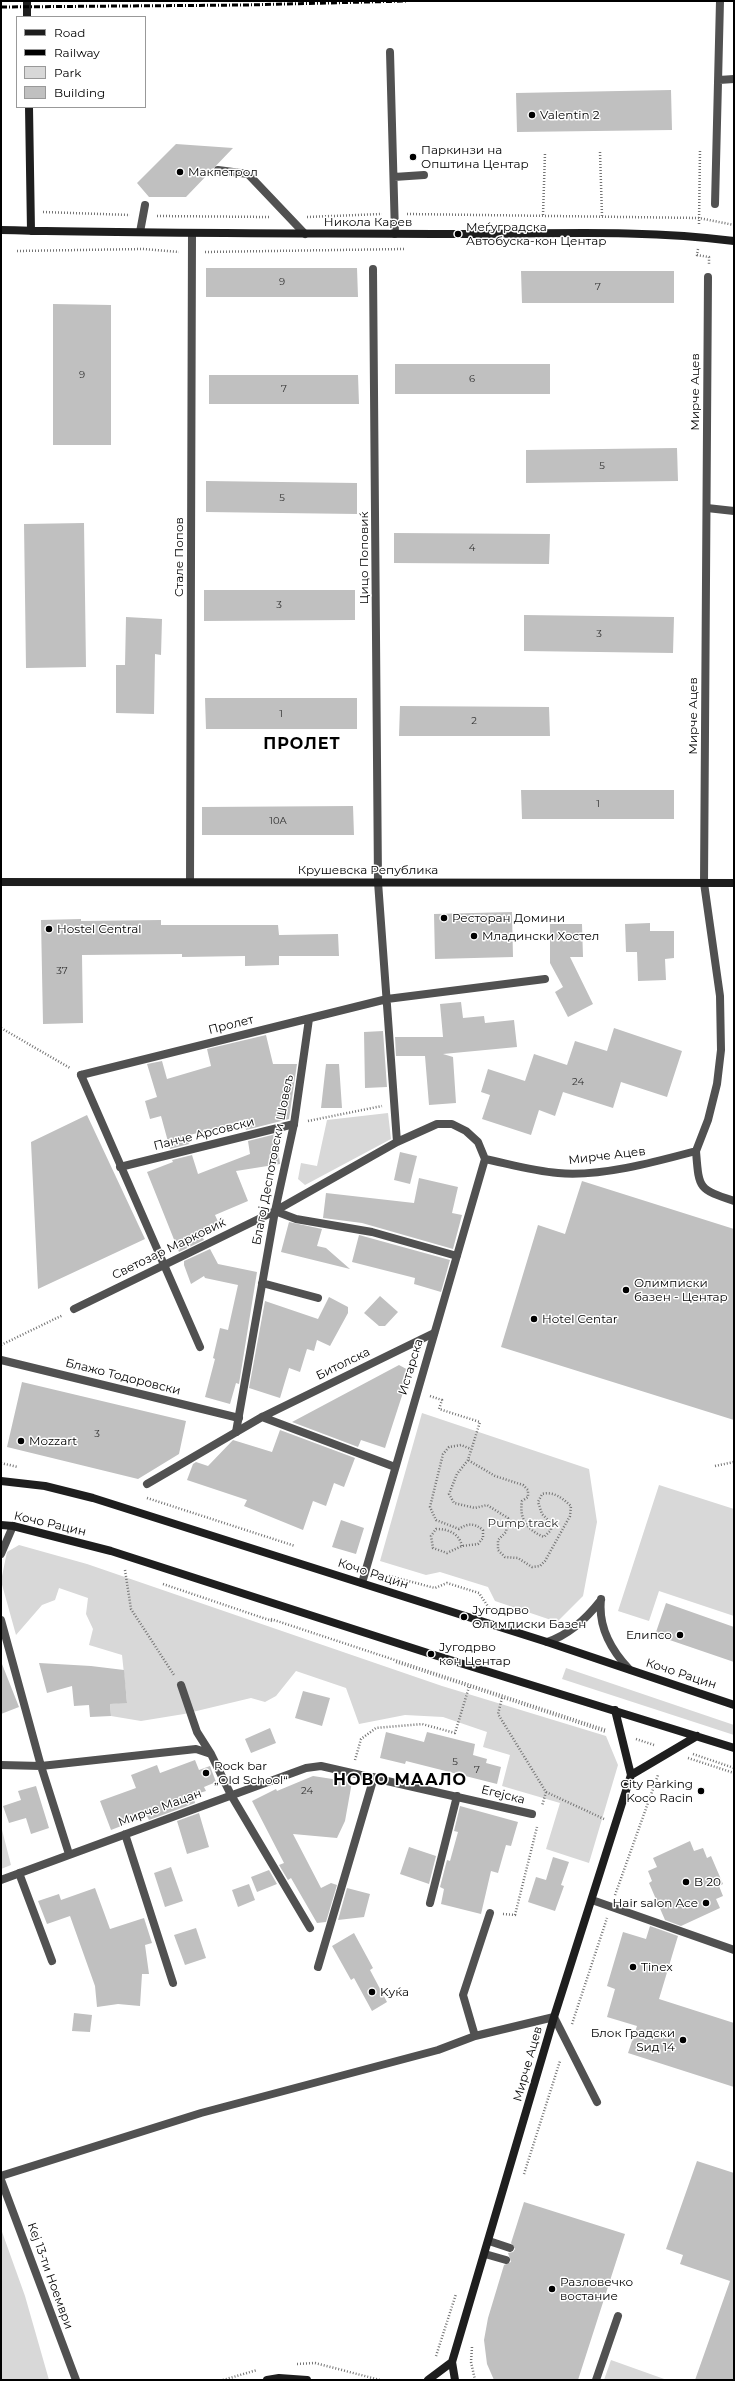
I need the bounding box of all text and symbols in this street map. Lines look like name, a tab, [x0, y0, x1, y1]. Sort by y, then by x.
legend	[16, 16, 146, 108]
text: Road	[54, 25, 85, 40]
text: Railway	[54, 45, 100, 60]
text: Park	[54, 65, 81, 80]
text: Building	[54, 85, 105, 100]
place label: Valentin 2	[540, 108, 600, 122]
marker: Valentin 2	[527, 110, 537, 120]
place label: Паркинзи на Општина Центар	[421, 143, 529, 171]
marker: Паркинзи на Општина Центар	[408, 152, 418, 162]
place label: Макпетрол	[188, 165, 258, 179]
marker: Макпетрол	[175, 167, 185, 177]
street label: Никола Карев	[324, 215, 412, 229]
place label: Меѓуградска Автобуска-кон Центар	[466, 220, 606, 248]
marker: Меѓуградска Автобуска-кон Центар	[453, 229, 463, 239]
house number: 9	[279, 276, 285, 288]
house number: 7	[595, 281, 601, 293]
street label: Мирче Ацев	[688, 353, 702, 431]
house number: 9	[79, 369, 85, 381]
house number: 6	[469, 373, 475, 385]
house number: 7	[281, 383, 287, 395]
house number: 5	[599, 460, 605, 472]
house number: 5	[279, 492, 285, 504]
street label: Цицо Поповиќ	[357, 512, 371, 604]
street label: Стале Попов	[172, 517, 186, 597]
house number: 4	[469, 542, 475, 554]
house number: 3	[276, 599, 282, 611]
house number: 3	[596, 628, 602, 640]
street label: Мирче Ацев	[686, 677, 700, 755]
house number: 1	[279, 708, 283, 720]
house number: 2	[471, 715, 477, 727]
district label: ПРОЛЕТ	[263, 734, 341, 754]
house number: 1	[596, 798, 600, 810]
house number: 10A	[269, 815, 287, 827]
street label: Крушевска Република	[298, 863, 438, 877]
place label: Ресторан Домини	[452, 911, 565, 925]
marker: Ресторан Домини	[439, 913, 449, 923]
place label: Hostel Central	[57, 922, 142, 936]
marker: Hostel Central	[44, 924, 54, 934]
place label: Младински Хостел	[482, 929, 599, 943]
marker: Младински Хостел	[469, 931, 479, 941]
house number: 37	[56, 965, 68, 977]
street label: Пролет	[207, 1012, 255, 1038]
street label: Благој Деспотовски Шовељ	[249, 1074, 297, 1246]
house number: 24	[572, 1076, 584, 1088]
street label: Панче Арсовски	[152, 1114, 256, 1154]
street label: Мирче Ацев	[568, 1144, 646, 1168]
street label: Светозар Марковиќ	[110, 1215, 228, 1283]
place label: Олимписки базен - Центар	[634, 1276, 728, 1304]
marker: Олимписки базен - Центар	[621, 1285, 631, 1295]
place label: Hotel Centar	[542, 1312, 618, 1326]
marker: Hotel Centar	[529, 1314, 539, 1324]
street label: Истарска	[396, 1337, 426, 1397]
street label: Битолска	[314, 1345, 372, 1383]
street label: Блажо Тодоровски	[64, 1356, 182, 1398]
house number: 3	[94, 1428, 100, 1440]
place label: Mozzart	[29, 1434, 77, 1448]
marker: Mozzart	[16, 1436, 26, 1446]
street label: Кочо Рацин	[13, 1509, 87, 1539]
park label: Pump track	[488, 1516, 558, 1530]
street label: Кочо Рацин	[336, 1556, 410, 1592]
place label: Југодрво Олимписки Базен	[472, 1603, 586, 1631]
marker: Југодрво Олимписки Базен	[459, 1612, 469, 1622]
place label: Елипсо	[626, 1628, 672, 1642]
marker: Елипсо	[675, 1630, 685, 1640]
place label: Југодрво кон Центар	[439, 1640, 511, 1668]
marker: Југодрво кон Центар	[426, 1649, 436, 1659]
street label: Кочо Рацин	[644, 1656, 718, 1692]
house number: 5	[452, 1756, 458, 1768]
place label: Rock bar „Old School“	[214, 1759, 288, 1787]
house number: 7	[474, 1764, 480, 1776]
marker: Rock bar „Old School“	[201, 1768, 211, 1778]
district label: НОВО МААЛО	[333, 1770, 467, 1790]
place label: City Parking Koco Racin	[620, 1777, 693, 1805]
street label: Егејска	[480, 1783, 526, 1807]
house number: 24	[301, 1785, 313, 1797]
street label: Мирче Мацан	[116, 1786, 204, 1830]
marker: City Parking Koco Racin	[696, 1786, 706, 1796]
place label: B 20	[694, 1875, 721, 1889]
marker: B 20	[681, 1877, 691, 1887]
place label: Hair salon Ace	[613, 1896, 698, 1910]
marker: Hair salon Ace	[701, 1898, 711, 1908]
place label: Tinex	[641, 1960, 673, 1974]
marker: Tinex	[628, 1962, 638, 1972]
place label: Kуќа	[380, 1985, 409, 1999]
marker: Kуќа	[367, 1987, 377, 1997]
street label: Мирче Ацев	[510, 2025, 546, 2103]
place label: Блок Градски Sид 14	[591, 2026, 675, 2054]
marker: Блок Градски Sид 14	[678, 2035, 688, 2045]
street label: Кеј 13-ти Ноември	[24, 2221, 76, 2331]
place label: Разловечко востание	[560, 2275, 633, 2303]
marker: Разловечко востание	[547, 2284, 557, 2294]

